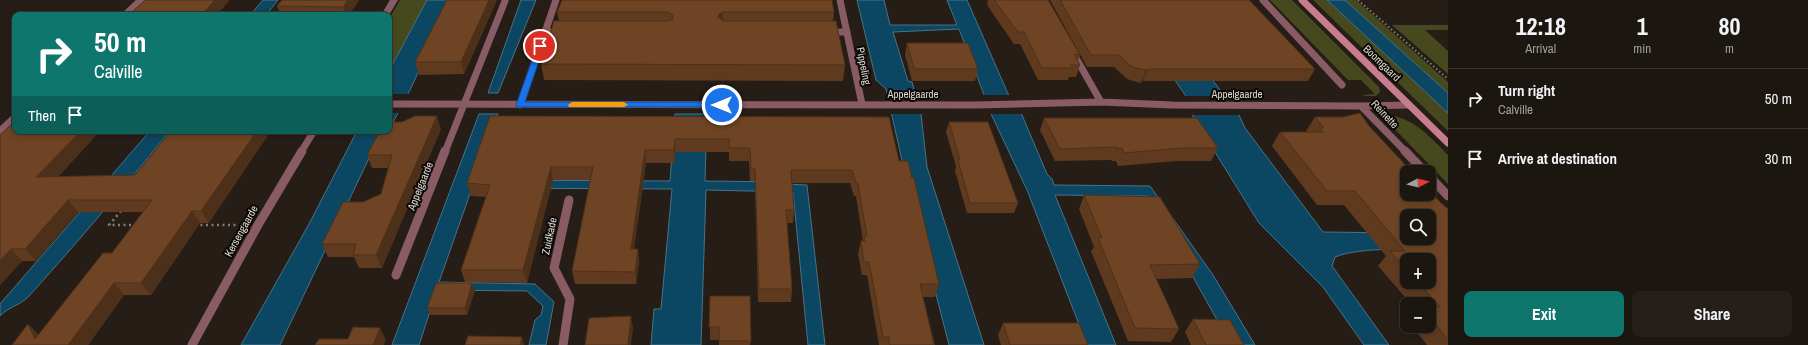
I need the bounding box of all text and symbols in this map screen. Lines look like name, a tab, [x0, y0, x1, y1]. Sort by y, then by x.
text: 12:18	[1516, 10, 1566, 42]
text: 1	[1637, 10, 1648, 42]
text: 80	[1719, 10, 1741, 42]
text: 50 m	[94, 23, 146, 61]
icon: right	[28, 28, 80, 80]
pin	[523, 29, 557, 63]
icon: arrive	[529, 35, 551, 57]
text: Arrival	[1525, 40, 1556, 57]
text: min	[1633, 40, 1651, 57]
text: m	[1725, 40, 1734, 57]
street label: Boomgaard	[1360, 42, 1404, 84]
street label: Pippeling	[853, 46, 875, 86]
text: Calville	[94, 59, 142, 84]
text: Turn right	[1498, 80, 1555, 101]
position arrow	[701, 84, 743, 126]
street label: Appelgaarde	[886, 87, 939, 101]
street label: Appelgaarde	[1210, 87, 1263, 101]
icon: right	[1464, 88, 1486, 110]
text: 50 m	[1765, 88, 1792, 109]
street label: Reinette	[1368, 97, 1402, 131]
text: Calville	[1498, 101, 1533, 118]
icon: arrive	[64, 104, 86, 126]
text: Then	[28, 105, 56, 126]
icon: arrive	[1464, 148, 1486, 170]
text: Arrive at destination	[1498, 148, 1617, 169]
text: 30 m	[1765, 148, 1792, 169]
street label: Appelgaarde	[404, 160, 436, 213]
north arrow	[1400, 165, 1436, 201]
map controls	[1400, 165, 1436, 333]
street label: Kersengaarde	[221, 203, 261, 259]
button: search	[1400, 209, 1436, 245]
street label: Zuidkade	[538, 216, 560, 256]
button: +	[1400, 253, 1436, 289]
button: Exit	[1464, 291, 1624, 337]
button: Share	[1632, 291, 1792, 337]
button: −	[1400, 297, 1436, 333]

